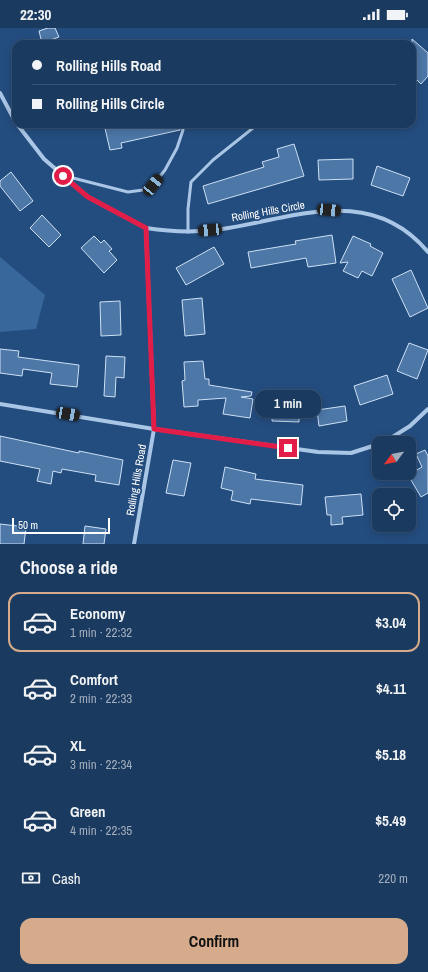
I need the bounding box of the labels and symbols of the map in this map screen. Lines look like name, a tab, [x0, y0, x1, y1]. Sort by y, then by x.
route start	[54, 167, 72, 185]
car	[141, 172, 165, 198]
street label: Rolling Hills Circle	[230, 198, 306, 224]
car	[317, 203, 341, 217]
car	[198, 223, 222, 237]
callout: 1 min	[255, 390, 321, 418]
car	[55, 406, 81, 422]
north arrow	[372, 436, 416, 480]
route end	[279, 439, 297, 457]
street label: Rolling Hills Road	[123, 443, 149, 517]
scale bar	[12, 516, 110, 535]

